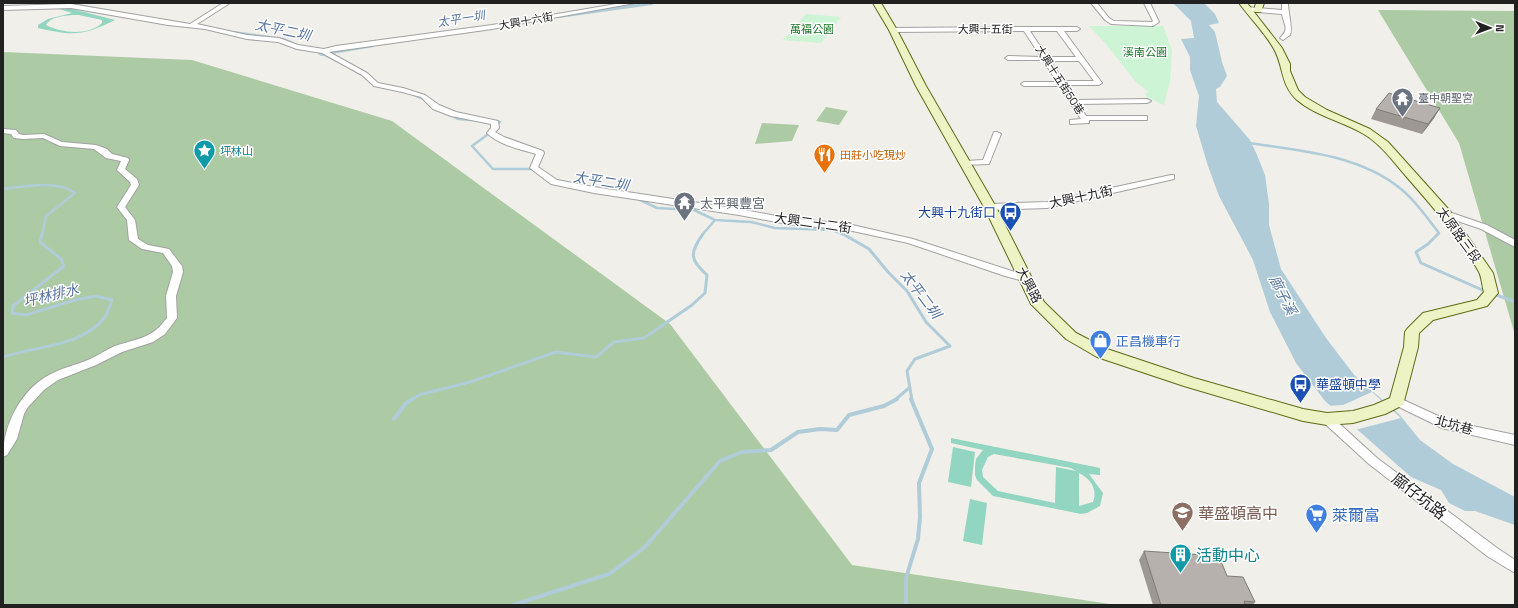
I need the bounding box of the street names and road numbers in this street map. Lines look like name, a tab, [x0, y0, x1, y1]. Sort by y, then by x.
street label: 大興十六街	[498, 9, 554, 33]
street label: 大興十五街	[958, 22, 1013, 36]
street label: 大興十五街50巷	[1032, 43, 1088, 117]
street label: 大興十九街	[1047, 182, 1115, 212]
street label: 太原路三段	[1433, 204, 1485, 266]
street label: 大興二十二街	[773, 209, 853, 237]
street label: 大興路	[1012, 264, 1046, 306]
street label: 北坑巷	[1433, 411, 1475, 439]
street label: 廍仔坑路	[1387, 468, 1451, 524]

